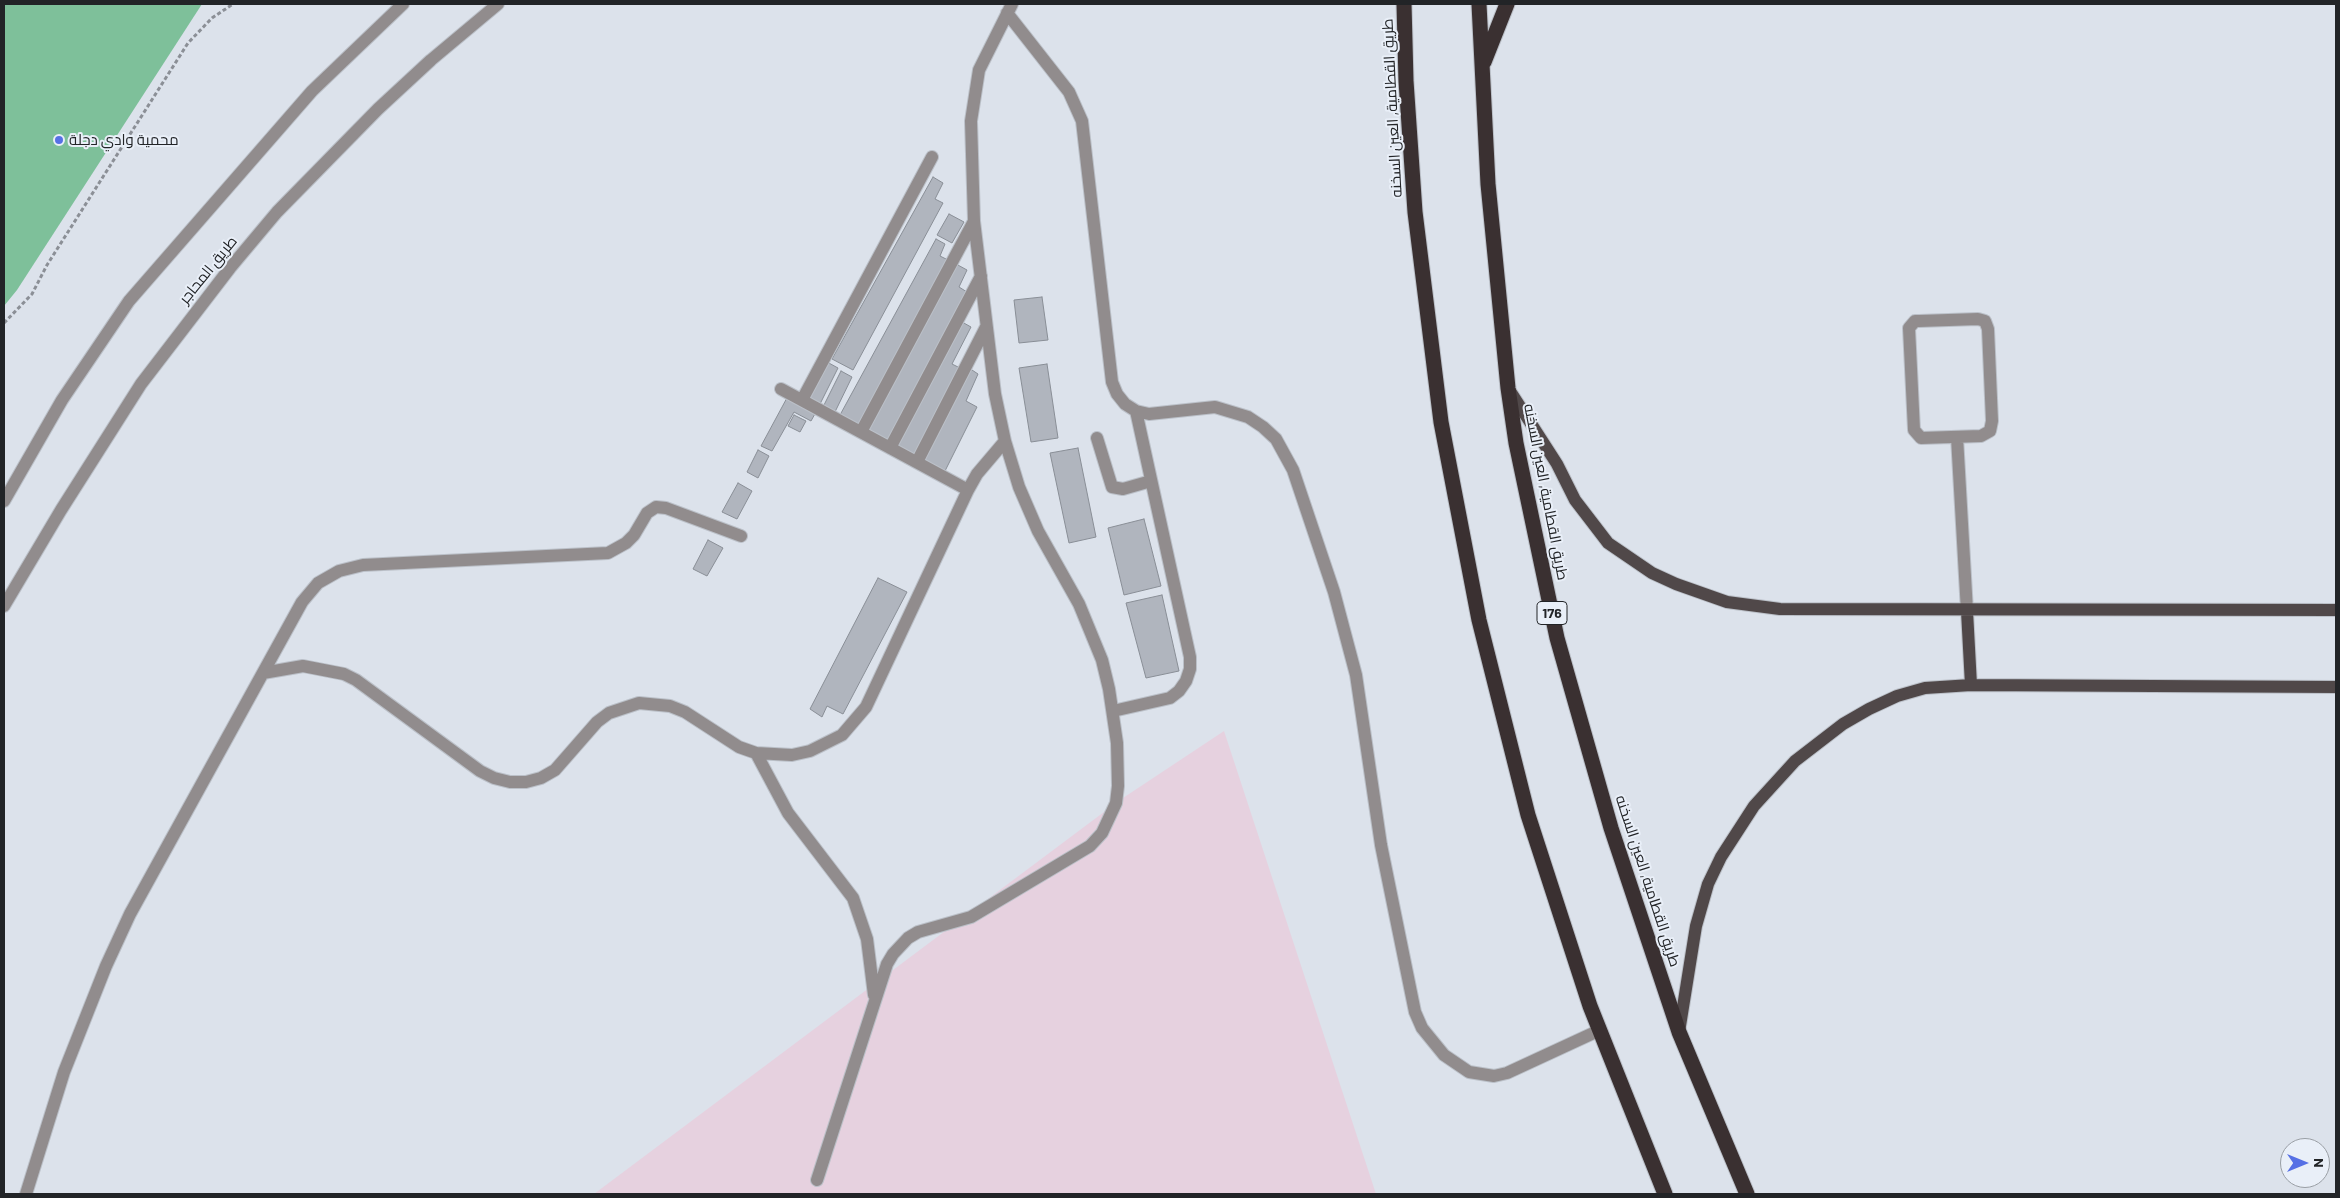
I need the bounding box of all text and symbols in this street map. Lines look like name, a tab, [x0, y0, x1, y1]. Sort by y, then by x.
street label: طريق القطامية, العين السخنه	[1378, 18, 1406, 198]
place label: محمية وادي دجلة	[69, 131, 179, 149]
marker: محمية وادي دجلة	[53, 134, 65, 146]
street label: طريق المحاجر	[175, 233, 241, 307]
street label: طريق القطامية, العين السخنه	[1520, 402, 1572, 582]
road number: 176	[1537, 602, 1567, 624]
street label: طريق القطامية, العين السخنه	[1612, 793, 1684, 969]
north arrow	[2280, 1138, 2330, 1188]
text: N	[2311, 1158, 2328, 1168]

